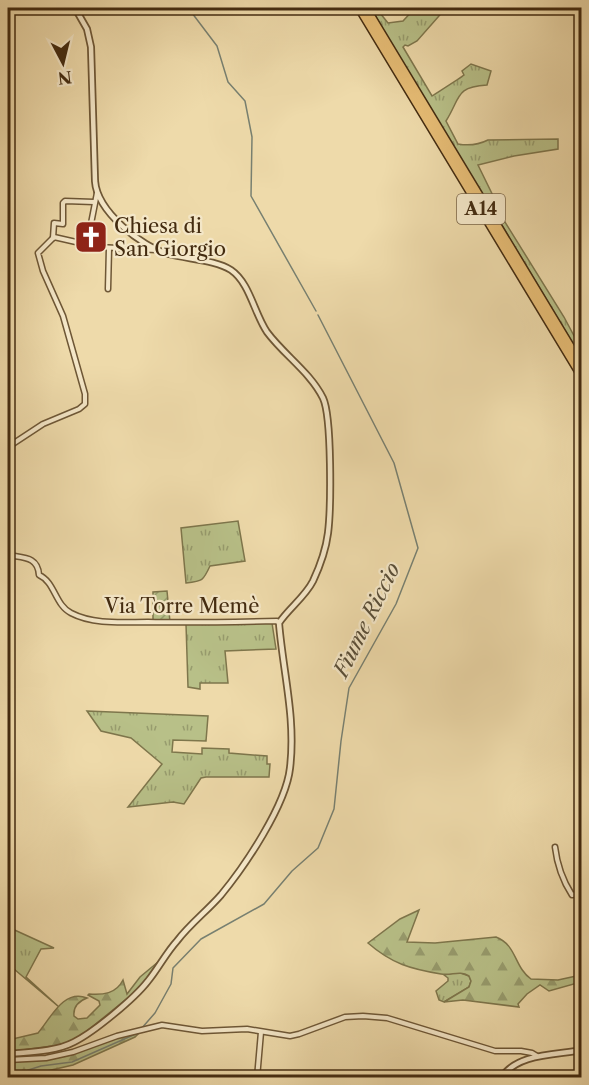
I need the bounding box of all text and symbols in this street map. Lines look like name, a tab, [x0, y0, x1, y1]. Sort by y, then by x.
north arrow	[33, 33, 93, 93]
text: N	[57, 67, 73, 89]
road number: A14	[457, 194, 505, 224]
place label: Chiesa di San Giorgio	[114, 214, 226, 261]
church icon: Chiesa di San Giorgio	[73, 219, 109, 255]
water label: Fiume Riccio	[327, 558, 405, 683]
street label: Via Torre Memè	[104, 594, 259, 618]

